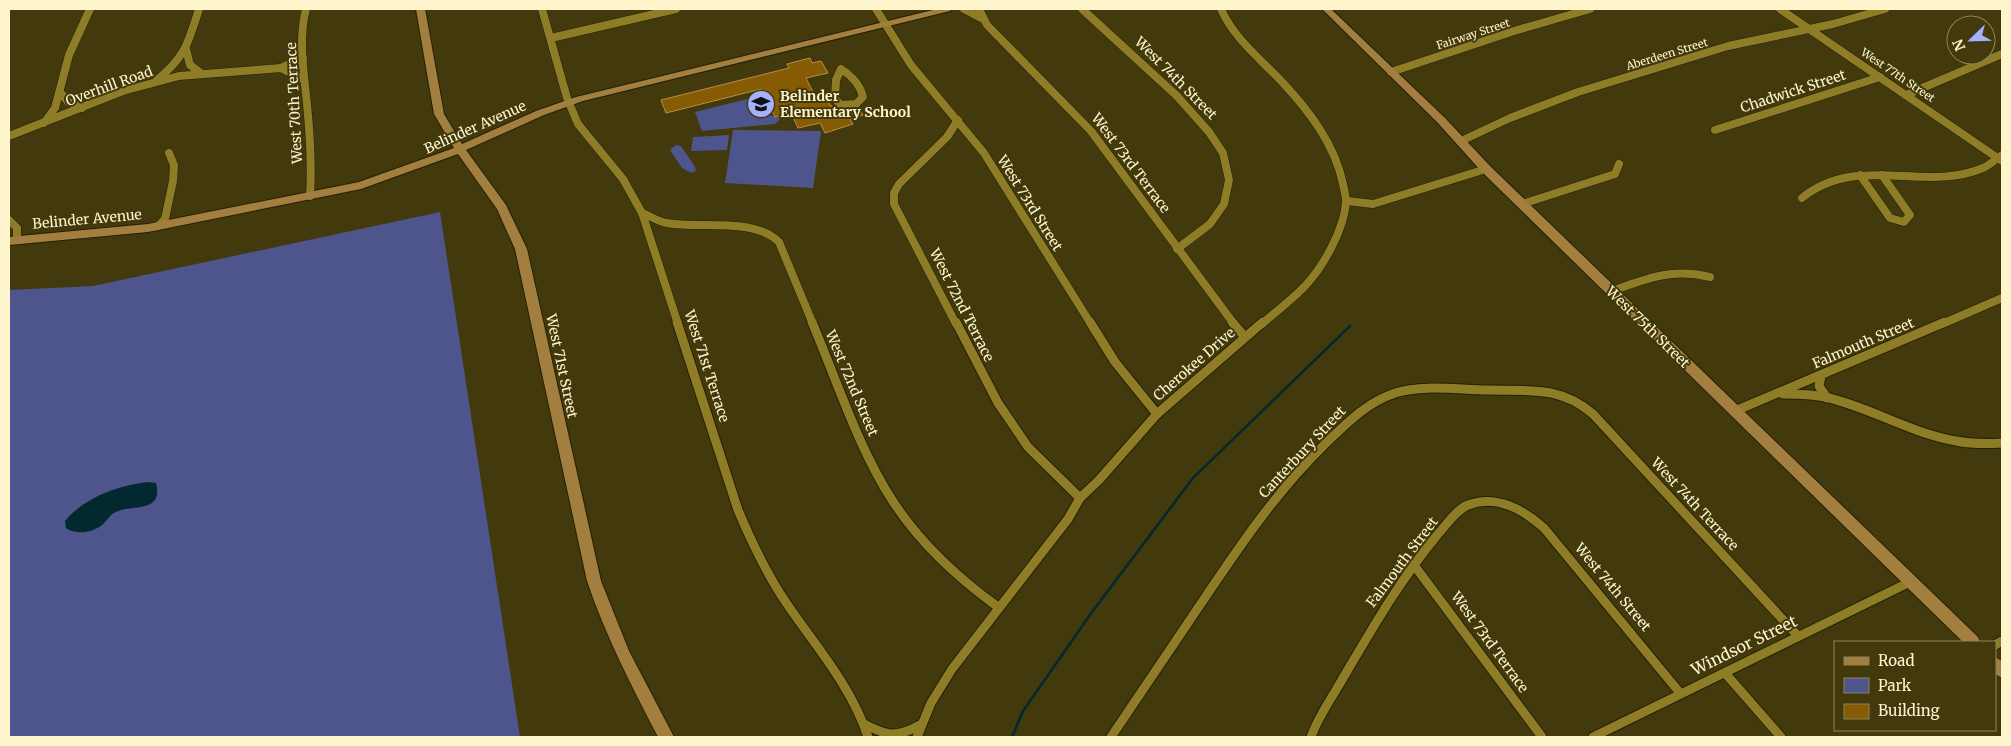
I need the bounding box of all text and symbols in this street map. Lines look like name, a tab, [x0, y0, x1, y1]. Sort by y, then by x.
street label: Fairway Street	[1434, 15, 1512, 52]
north arrow	[1946, 15, 1996, 65]
street label: West 74th Street	[1130, 32, 1221, 123]
street label: Aberdeen Street	[1624, 35, 1710, 73]
text: N	[1949, 36, 1969, 54]
street label: West 70th Terrace	[282, 42, 306, 165]
street label: West 77th Street	[1857, 44, 1938, 105]
street label: Overhill Road	[63, 62, 155, 110]
street label: Chadwick Street	[1738, 65, 1849, 117]
place label: Belinder Elementary School	[780, 87, 911, 121]
school or university icon: Belinder Elementary School	[746, 89, 776, 119]
street label: Belinder Avenue	[421, 96, 529, 158]
street label: West 73rd Terrace	[1087, 109, 1174, 216]
street label: West 73rd Street	[993, 151, 1067, 255]
street label: Belinder Avenue	[32, 205, 142, 233]
street label: West 72nd Terrace	[925, 245, 998, 365]
street label: West 75th Street	[1602, 282, 1694, 372]
street label: West 71st Terrace	[680, 307, 734, 424]
street label: West 71st Street	[542, 311, 582, 420]
street label: Falmouth Street	[1810, 313, 1917, 372]
street label: Cherokee Drive	[1149, 324, 1239, 404]
street label: West 72nd Street	[821, 326, 883, 439]
street label: Canterbury Street	[1255, 402, 1350, 502]
street label: West 74th Terrace	[1647, 453, 1743, 554]
street label: Falmouth Street	[1362, 513, 1442, 611]
street label: West 74th Street	[1570, 538, 1655, 635]
street label: West 73rd Terrace	[1447, 587, 1533, 696]
street label: Windsor Street	[1687, 610, 1801, 680]
legend	[1834, 641, 1996, 731]
text: Road	[1878, 651, 1914, 670]
text: Park	[1878, 676, 1912, 695]
text: Building	[1878, 701, 1940, 720]

